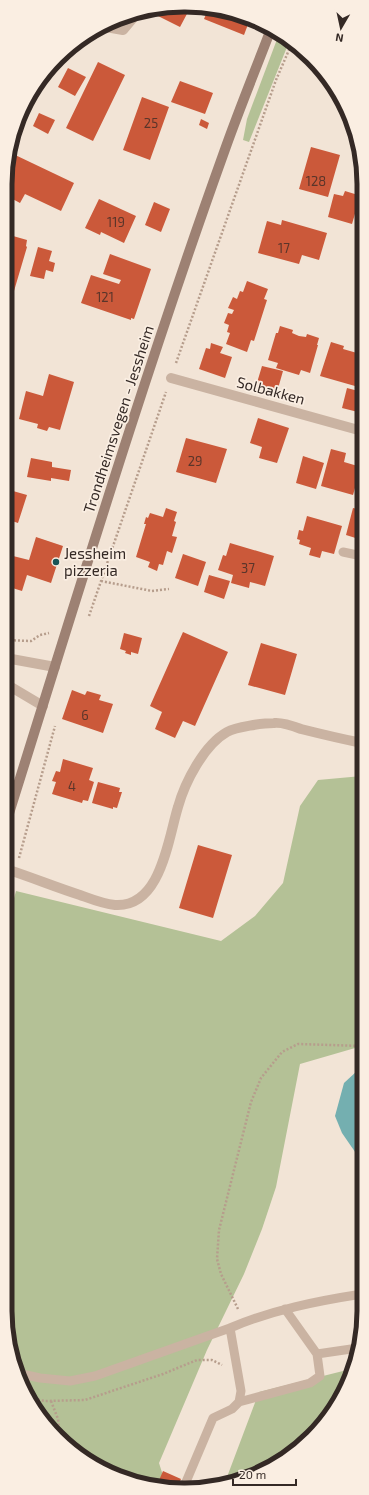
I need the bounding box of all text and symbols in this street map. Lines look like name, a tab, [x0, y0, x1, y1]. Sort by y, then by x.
north arrow	[321, 8, 361, 48]
text: N	[334, 31, 344, 45]
house number: 25	[144, 115, 158, 131]
house number: 128	[306, 173, 326, 189]
house number: 119	[107, 214, 125, 230]
house number: 17	[278, 240, 290, 256]
house number: 121	[96, 289, 114, 305]
street label: Trondheimsvegen - Jessheim	[79, 323, 157, 515]
street label: Solbakken	[235, 372, 307, 408]
house number: 29	[188, 453, 202, 469]
place label: Jessheim pizzeria	[64, 544, 126, 579]
marker: Jessheim pizzeria	[51, 557, 61, 567]
house number: 37	[241, 560, 255, 576]
house number: 6	[81, 707, 89, 723]
house number: 4	[68, 778, 76, 794]
scale bar	[233, 1461, 296, 1487]
text: 20 m	[239, 1467, 266, 1481]

